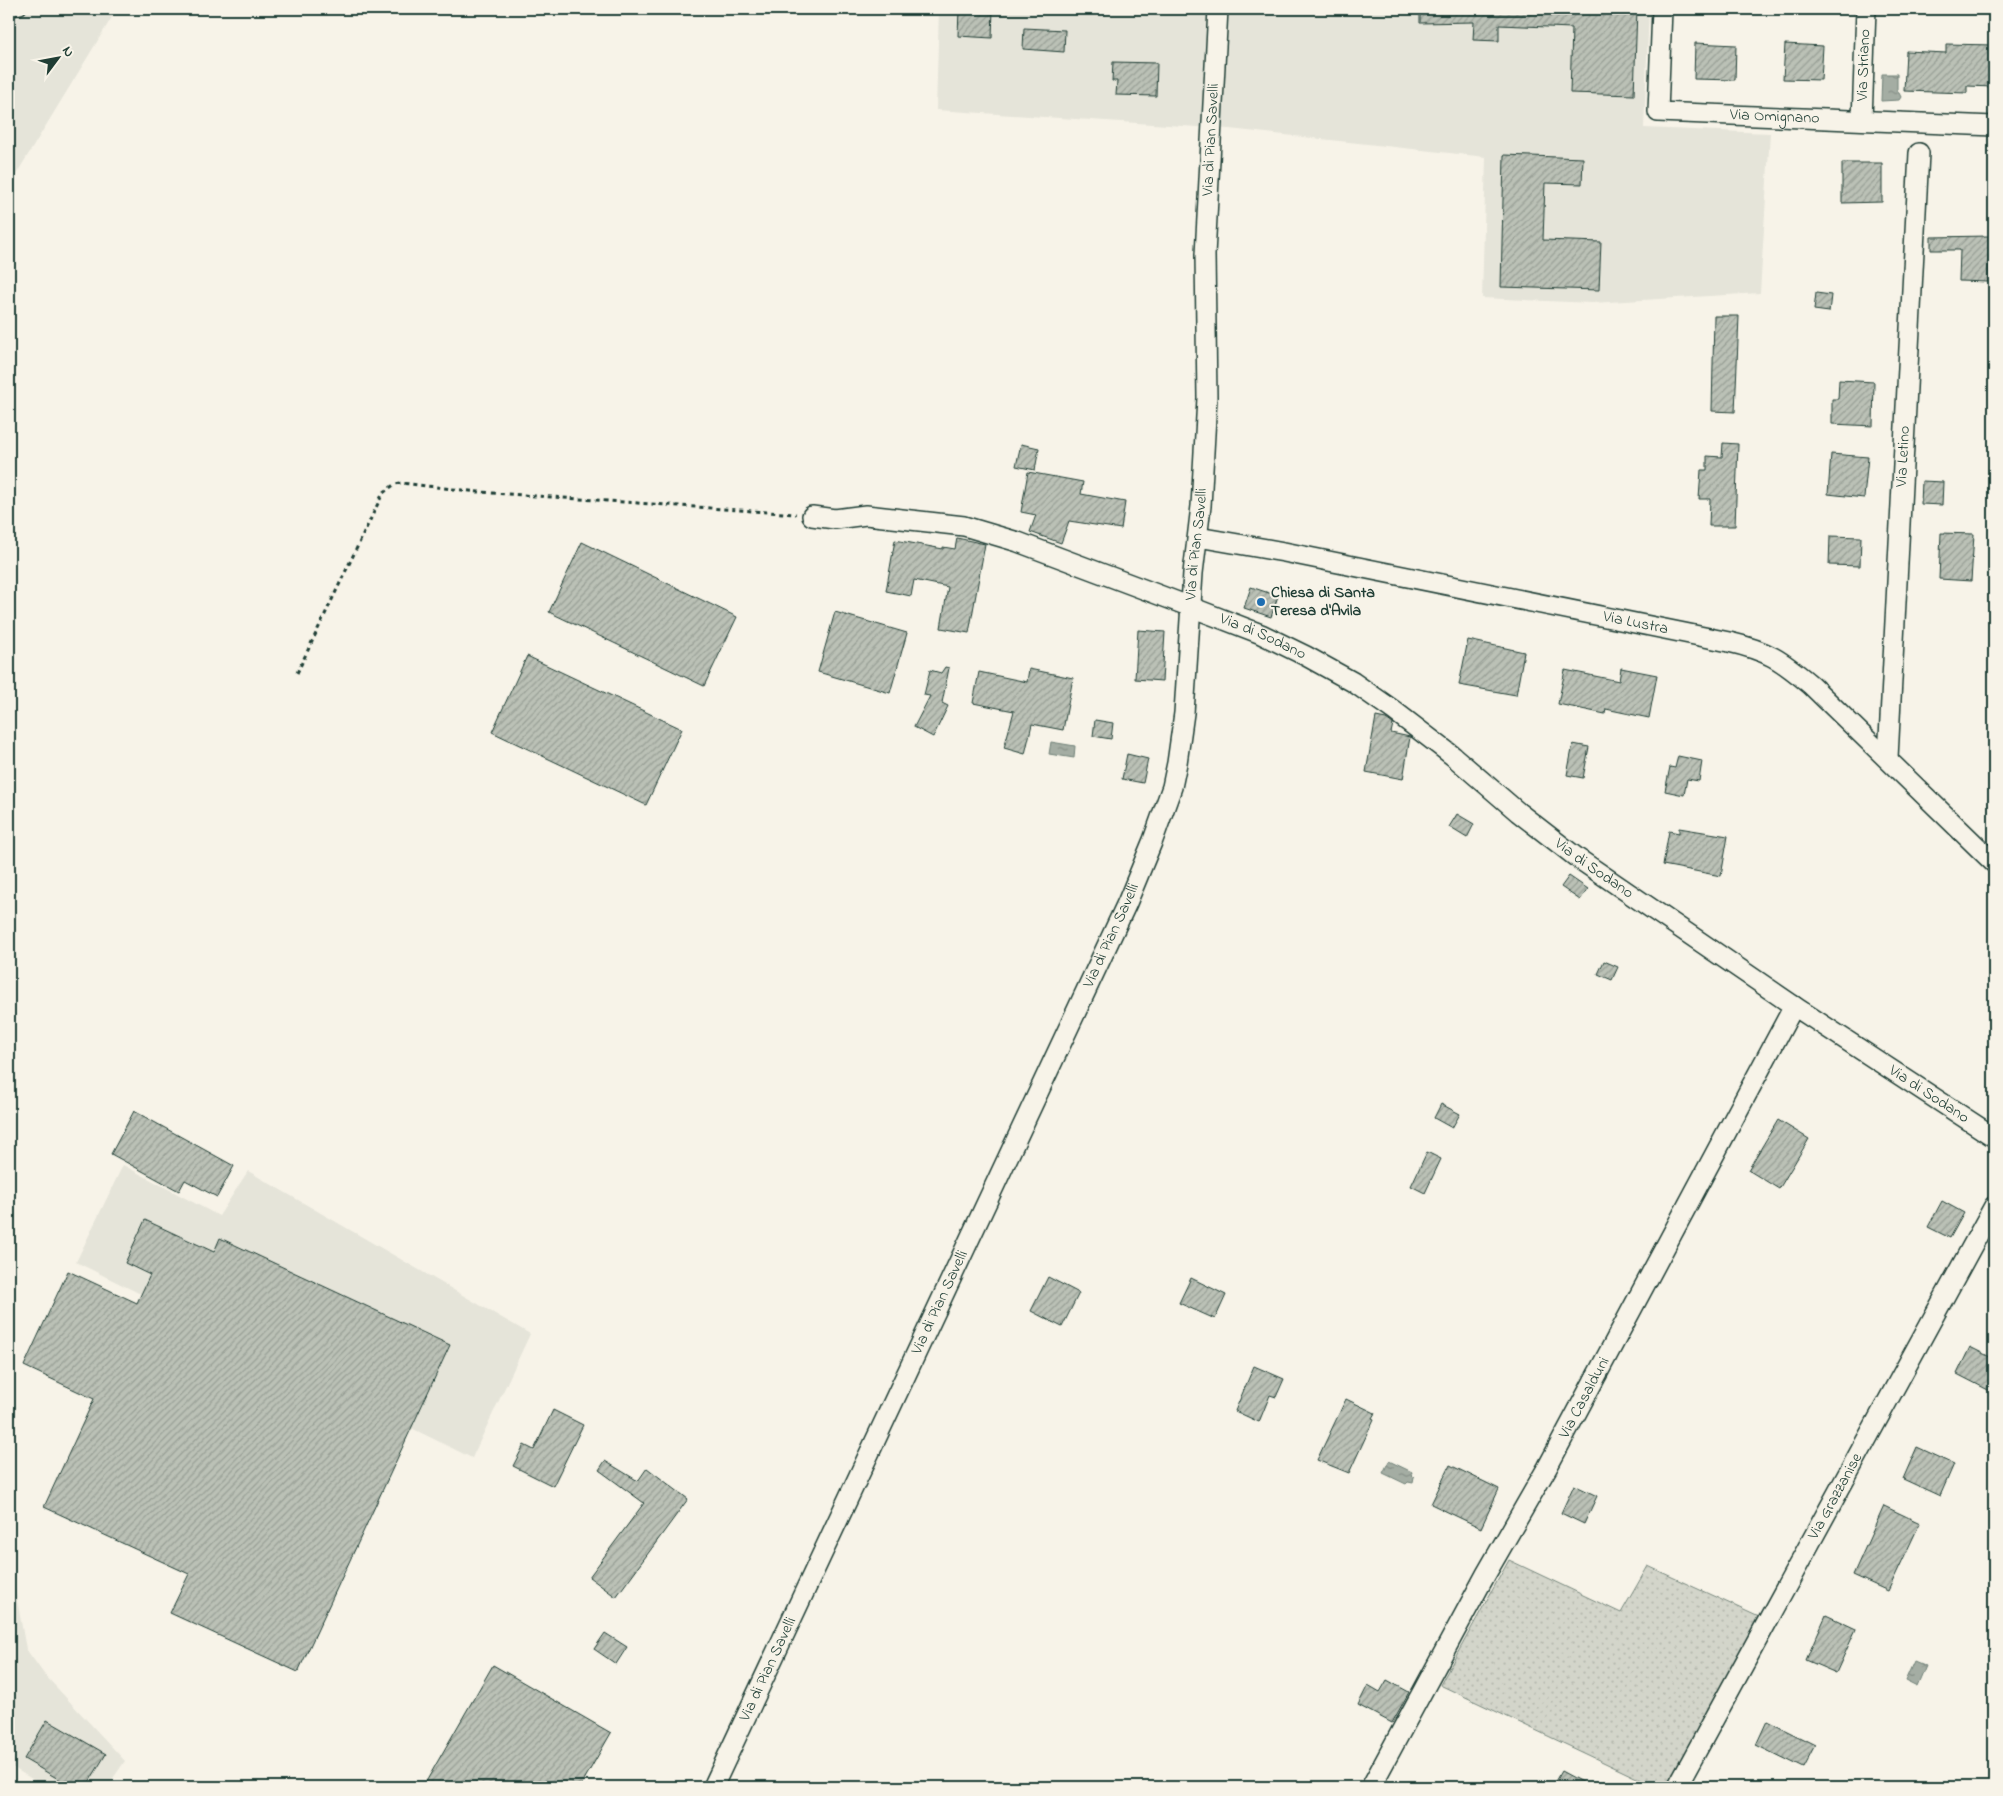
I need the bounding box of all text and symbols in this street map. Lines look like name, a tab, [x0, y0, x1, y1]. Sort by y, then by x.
street label: Via Striano	[1851, 28, 1877, 103]
north arrow	[32, 32, 82, 82]
text: N	[56, 42, 79, 61]
street label: Via di Pian Savelli	[1196, 83, 1226, 198]
street label: Via Omignano	[1729, 103, 1820, 131]
street label: Via Letino	[1890, 425, 1917, 489]
street label: Via di Pian Savelli	[1179, 487, 1214, 602]
place label: Chiesa di Santa Teresa d'Avila	[1271, 581, 1375, 623]
marker: Chiesa di Santa Teresa d'Avila	[1255, 596, 1267, 608]
street label: Via Lustra	[1600, 605, 1670, 641]
street label: Via di Sodano	[1215, 607, 1310, 666]
street label: Via di Sodano	[1548, 832, 1638, 905]
street label: Via di Pian Savelli	[1077, 880, 1146, 993]
street label: Via di Sodano	[1883, 1059, 1974, 1130]
street label: Via di Pian Savelli	[905, 1246, 975, 1359]
street label: Via Casalduni	[1552, 1352, 1616, 1444]
street label: Via Grazzanise	[1802, 1448, 1869, 1545]
street label: Via di Pian Savelli	[733, 1613, 803, 1726]

